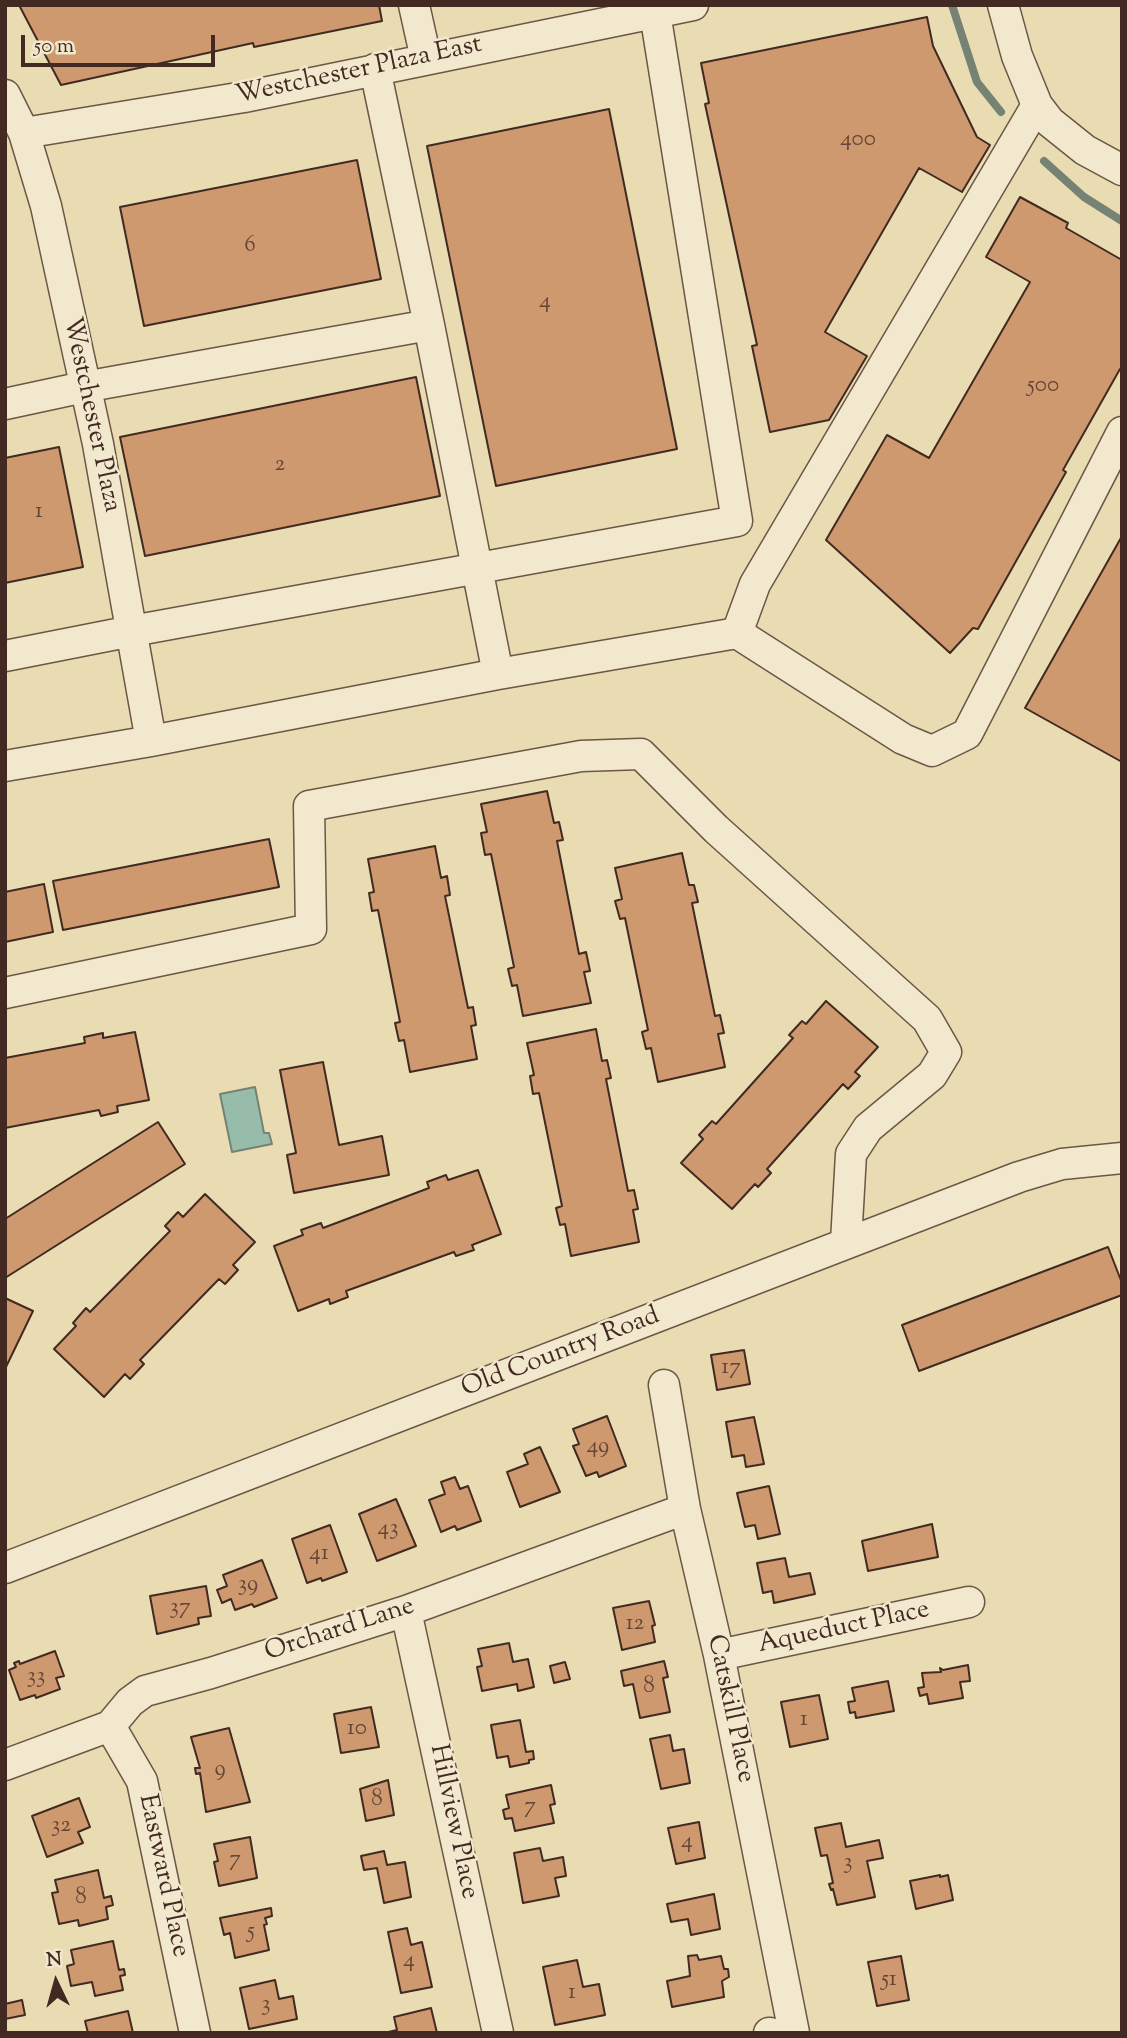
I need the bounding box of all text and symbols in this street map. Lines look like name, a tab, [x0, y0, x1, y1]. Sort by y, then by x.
scale bar	[24, 21, 219, 65]
street label: Westchester Plaza East	[233, 31, 485, 113]
text: 50 m	[34, 32, 74, 62]
house number: 400	[840, 127, 876, 155]
house number: 6	[244, 233, 256, 261]
house number: 4	[539, 289, 551, 317]
street label: Westchester Plaza	[54, 315, 126, 515]
house number: 500	[1027, 373, 1059, 401]
house number: 2	[275, 452, 285, 480]
house number: 1	[35, 499, 43, 527]
street label: Old Country Road	[458, 1302, 664, 1406]
house number: 17	[721, 1355, 741, 1383]
house number: 49	[587, 1434, 609, 1462]
house number: 43	[378, 1516, 398, 1544]
house number: 41	[309, 1541, 329, 1569]
house number: 39	[238, 1572, 258, 1600]
street label: Orchard Lane	[261, 1592, 419, 1670]
house number: 37	[170, 1595, 190, 1623]
street label: Aqueduct Place	[756, 1596, 932, 1662]
house number: 12	[626, 1611, 644, 1639]
street label: Catskill Place	[698, 1632, 760, 1786]
house number: 33	[27, 1664, 45, 1692]
house number: 8	[643, 1674, 655, 1702]
house number: 1	[800, 1707, 808, 1735]
house number: 10	[347, 1716, 367, 1744]
street label: Hillview Place	[420, 1742, 484, 1902]
house number: 9	[214, 1757, 226, 1785]
house number: 8	[371, 1787, 383, 1815]
street label: Eastward Place	[130, 1792, 194, 1960]
house number: 7	[524, 1794, 536, 1822]
house number: 32	[51, 1813, 71, 1841]
house number: 4	[681, 1829, 693, 1857]
house number: 7	[229, 1847, 241, 1875]
house number: 3	[843, 1850, 853, 1878]
house number: 8	[75, 1885, 87, 1913]
house number: 5	[247, 1919, 255, 1947]
text: N	[45, 1946, 63, 1975]
north arrow	[21, 1947, 91, 2017]
house number: 4	[403, 1948, 415, 1976]
house number: 51	[881, 1967, 897, 1995]
house number: 1	[568, 1980, 576, 2008]
house number: 3	[261, 1992, 271, 2020]

